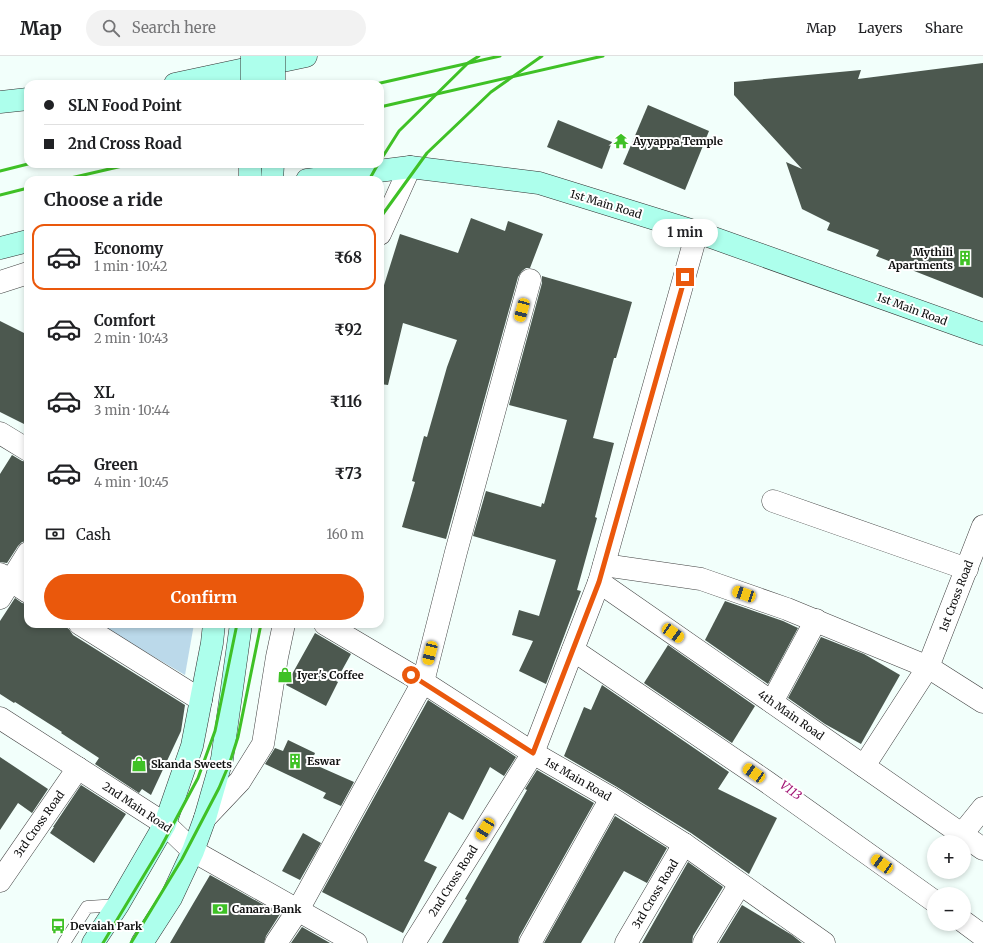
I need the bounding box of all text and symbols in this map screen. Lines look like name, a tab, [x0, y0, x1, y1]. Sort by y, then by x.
search box	[86, 10, 366, 46]
text: Map	[20, 16, 62, 40]
icon: search	[100, 17, 122, 39]
text: Search here	[132, 18, 216, 37]
text: Map	[806, 19, 836, 37]
text: Layers	[858, 19, 903, 37]
text: Share	[925, 19, 963, 37]
text: SLN Food Point	[68, 96, 182, 115]
temple icon: Ayyappa Temple	[612, 132, 630, 150]
text: 2nd Cross Road	[68, 134, 182, 153]
place label: Ayyappa Temple	[632, 134, 723, 148]
street label: 1st Main Road	[568, 186, 644, 222]
text: Choose a ride	[44, 188, 163, 211]
callout: 1 min	[652, 219, 718, 247]
text: 1 min	[667, 224, 703, 241]
icon: car	[46, 239, 82, 275]
text: Economy	[94, 239, 163, 258]
place label: Mythili Apartments	[887, 245, 953, 272]
text: ₹68	[334, 248, 362, 267]
building icon: Mythili Apartments	[956, 249, 974, 267]
text: 1 min · 10:42	[94, 258, 167, 275]
route end	[676, 268, 694, 286]
street label: 1st Main Road	[875, 290, 950, 328]
car	[513, 297, 531, 323]
icon: car	[46, 311, 82, 347]
text: Comfort	[94, 311, 155, 330]
text: ₹92	[334, 320, 362, 339]
text: 2 min · 10:43	[94, 330, 168, 347]
icon: car	[46, 383, 82, 419]
text: XL	[94, 383, 115, 402]
text: ₹116	[330, 392, 362, 411]
text: 3 min · 10:44	[94, 402, 170, 419]
icon: car	[46, 455, 82, 491]
text: Green	[94, 455, 138, 474]
text: ₹73	[334, 464, 362, 483]
text: 4 min · 10:45	[94, 474, 169, 491]
icon: cash	[44, 523, 66, 545]
text: Cash	[76, 525, 111, 544]
text: 160 m	[326, 526, 364, 543]
street label: 1st Cross Road	[936, 558, 976, 634]
button: Confirm	[44, 574, 364, 620]
car	[731, 584, 757, 604]
car	[660, 621, 686, 645]
car	[421, 640, 439, 666]
shop icon: Iyer's Coffee	[276, 666, 294, 684]
route start	[402, 666, 420, 684]
place label: Iyer's Coffee	[297, 668, 364, 682]
street label: 4th Main Road	[755, 687, 827, 743]
building icon: Eswar	[286, 752, 304, 770]
place label: Eswar	[307, 754, 341, 768]
street label: 1st Main Road	[542, 754, 614, 804]
shop icon: Skanda Sweets	[130, 755, 148, 773]
place label: Skanda Sweets	[151, 757, 232, 771]
car	[741, 761, 767, 785]
water label: V113	[777, 777, 805, 803]
street label: 2nd Main Road	[100, 779, 174, 835]
street label: 3rd Cross Road	[11, 788, 67, 860]
car	[474, 816, 496, 842]
map controls	[927, 835, 971, 931]
button: +	[927, 835, 971, 879]
street label: 2nd Cross Road	[426, 843, 481, 919]
car	[869, 852, 895, 876]
street label: 3rd Cross Road	[629, 857, 681, 931]
button: −	[927, 887, 971, 931]
bank icon: Canara Bank	[211, 900, 229, 918]
place label: Canara Bank	[232, 902, 302, 916]
bus stop icon: Devaiah Park	[49, 917, 67, 935]
place label: Devaiah Park	[70, 919, 143, 933]

